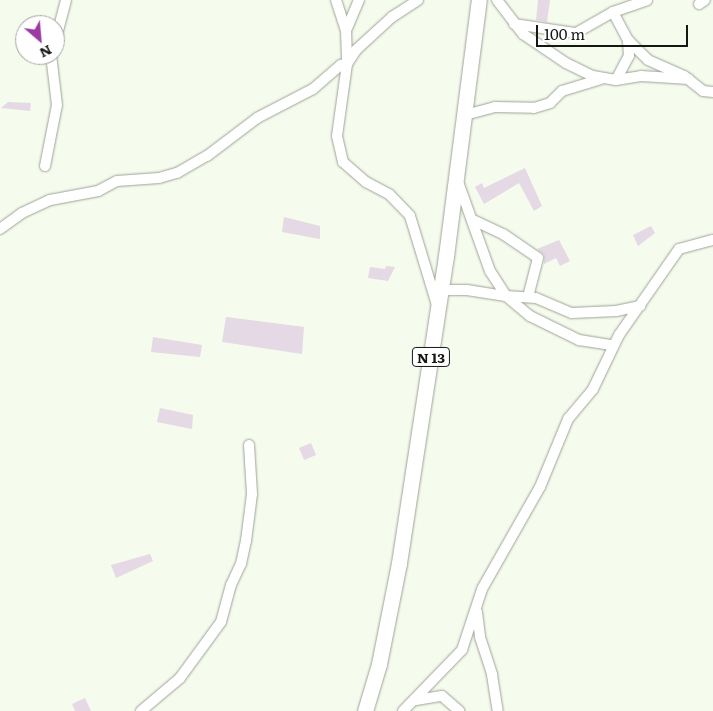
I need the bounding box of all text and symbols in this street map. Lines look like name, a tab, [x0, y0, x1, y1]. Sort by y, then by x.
north arrow	[15, 15, 65, 65]
scale bar	[538, 15, 690, 47]
text: 100 m	[544, 22, 585, 45]
text: N	[37, 41, 56, 64]
road number: N 13	[411, 346, 451, 368]

